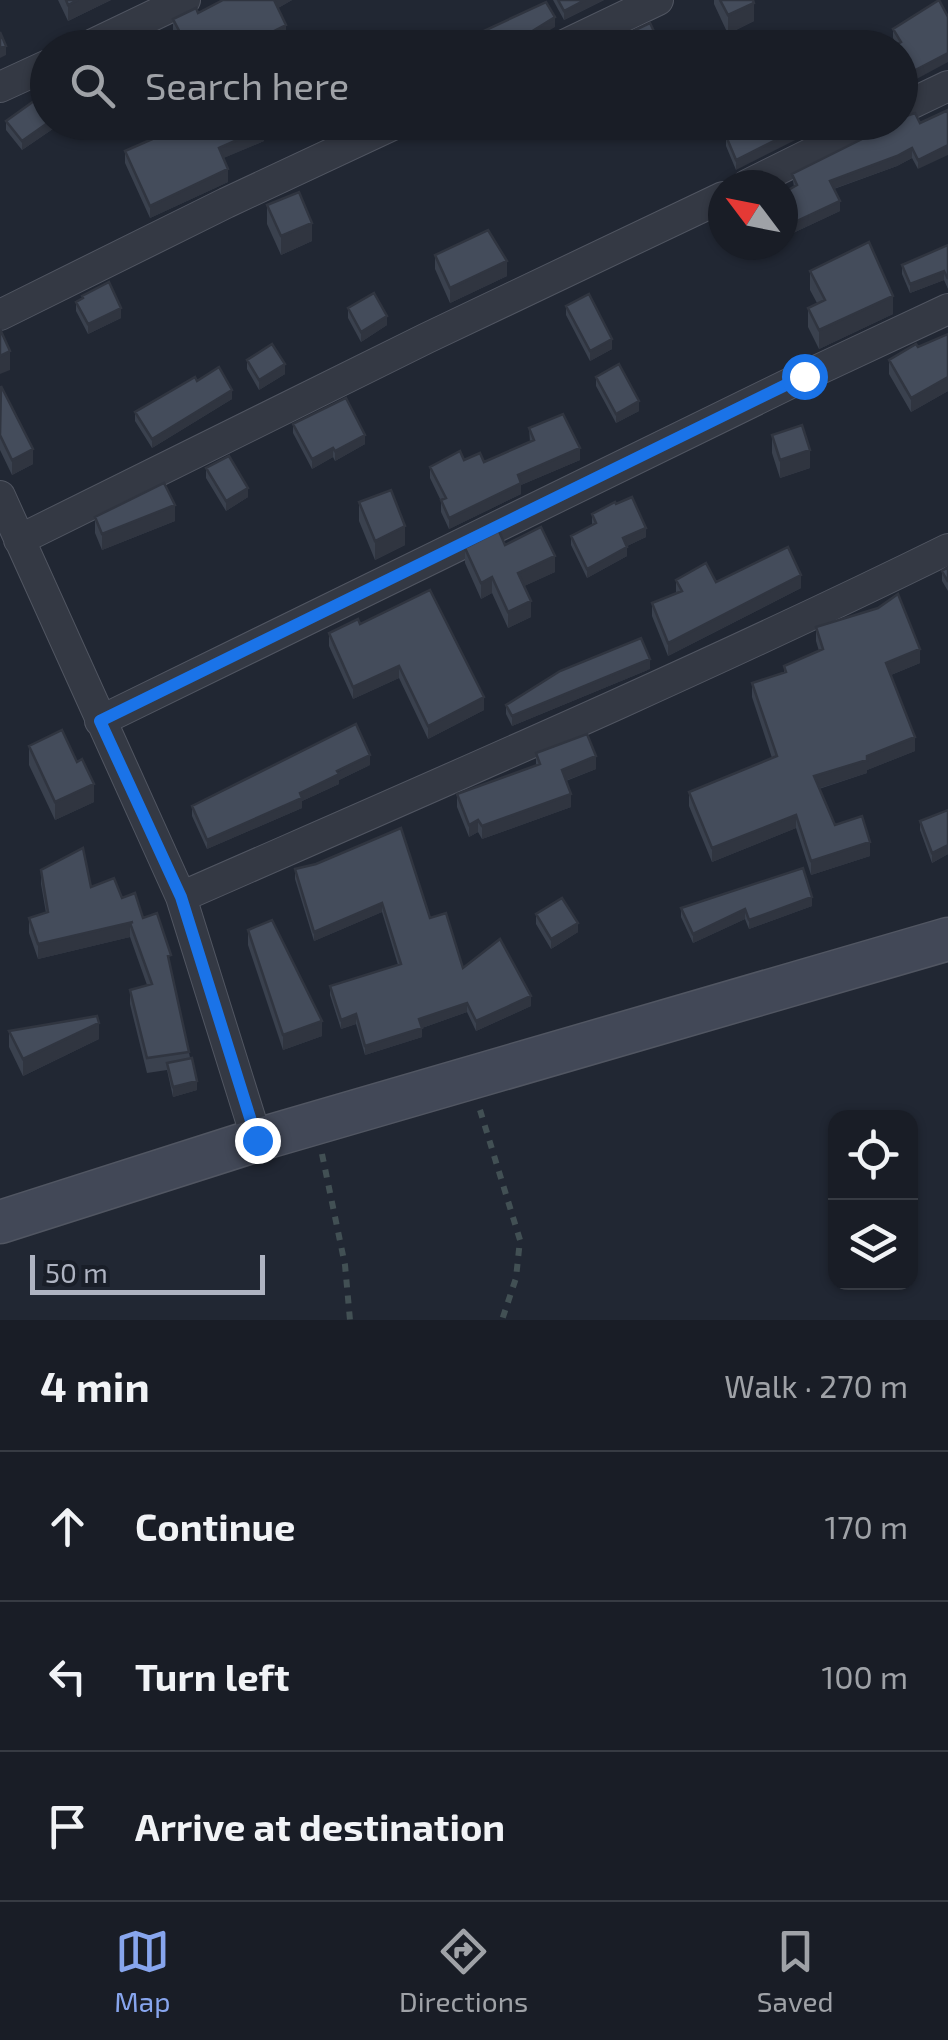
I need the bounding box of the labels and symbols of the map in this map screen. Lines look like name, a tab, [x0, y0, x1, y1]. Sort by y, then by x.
north arrow	[708, 170, 798, 260]
route start	[782, 354, 828, 400]
route end	[235, 1118, 281, 1164]
scale bar	[30, 1250, 265, 1294]

